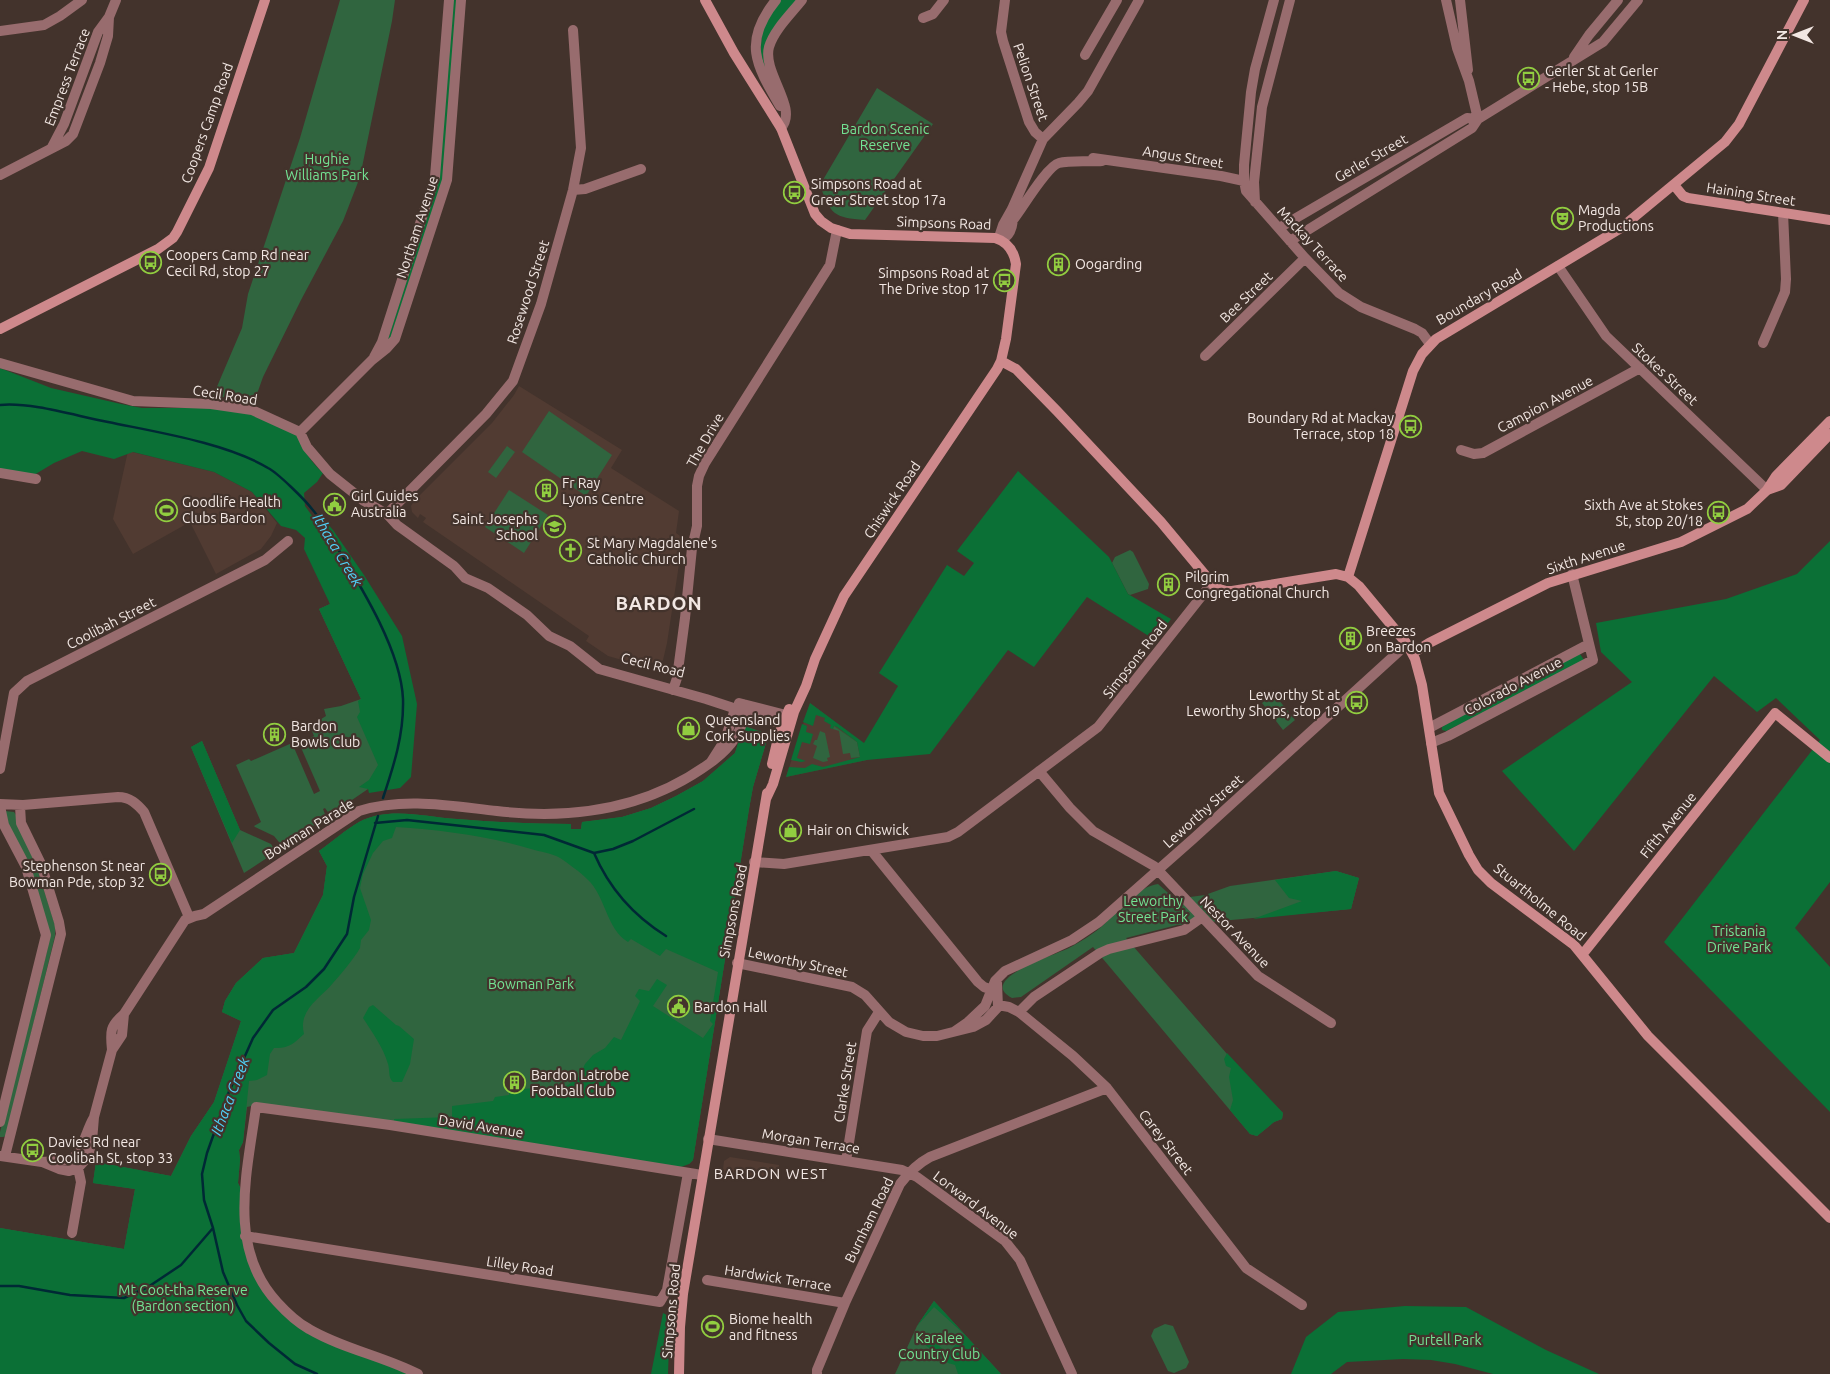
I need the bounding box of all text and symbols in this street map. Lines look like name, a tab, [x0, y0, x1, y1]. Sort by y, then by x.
north arrow	[1770, 10, 1820, 60]
street label: Empress Terrace	[41, 26, 93, 128]
text: N	[1774, 30, 1790, 40]
street label: Pelion Street	[1010, 41, 1052, 124]
street label: Coopers Camp Road	[178, 61, 236, 185]
place label: Gerler St at Gerler - Hebe, stop 15B	[1545, 63, 1659, 95]
bus stop icon: Gerler St at Gerler - Hebe, stop 15B	[1517, 67, 1541, 91]
park label: Bardon Scenic Reserve	[841, 121, 930, 153]
street label: Gerler Street	[1332, 130, 1411, 185]
street label: Angus Street	[1141, 143, 1225, 171]
park label: Hughie Williams Park	[285, 151, 369, 183]
street label: Northam Avenue	[393, 174, 441, 280]
place label: Simpsons Road at Greer Street stop 17a	[811, 176, 946, 208]
street label: Haining Street	[1705, 179, 1797, 209]
bus stop icon: Simpsons Road at Greer Street stop 17a	[783, 180, 807, 204]
place label: Magda Productions	[1578, 202, 1654, 234]
street label: Mackay Terrace	[1274, 203, 1352, 285]
theatre icon: Magda Productions	[1550, 206, 1574, 230]
street label: Simpsons Road	[896, 213, 992, 233]
street label: Rosewood Street	[504, 238, 553, 346]
place label: Coopers Camp Rd near Cecil Rd, stop 27	[166, 247, 310, 279]
bus stop icon: Coopers Camp Rd near Cecil Rd, stop 27	[138, 251, 162, 275]
building icon: Oogarding	[1047, 252, 1071, 276]
place label: Oogarding	[1075, 256, 1142, 272]
place label: Simpsons Road at The Drive stop 17	[878, 265, 989, 297]
street label: Boundary Road	[1433, 266, 1525, 328]
street label: Bee Street	[1216, 268, 1276, 326]
bus stop icon: Simpsons Road at The Drive stop 17	[993, 269, 1017, 293]
street label: Stokes Street	[1629, 340, 1702, 409]
street label: Campion Avenue	[1494, 372, 1596, 436]
street label: Cecil Road	[191, 382, 259, 408]
street label: The Drive	[683, 410, 727, 470]
place label: Boundary Rd at Mackay Terrace, stop 18	[1247, 410, 1394, 442]
bus stop icon: Boundary Rd at Mackay Terrace, stop 18	[1398, 414, 1422, 438]
street label: Chiswick Road	[860, 458, 924, 542]
place label: Fr Ray Lyons Centre	[562, 475, 644, 507]
building icon: Fr Ray Lyons Centre	[534, 479, 558, 503]
place label: Girl Guides Australia	[351, 488, 419, 520]
public building icon: Girl Guides Australia	[323, 492, 347, 516]
place label: Goodlife Health Clubs Bardon	[182, 494, 281, 526]
place label: Sixth Ave at Stokes St, stop 20/18	[1584, 497, 1703, 529]
sports icon: Goodlife Health Clubs Bardon	[154, 498, 178, 522]
bus stop icon: Sixth Ave at Stokes St, stop 20/18	[1707, 501, 1731, 525]
water label: Ithaca Creek	[309, 510, 367, 590]
place label: Saint Josephs School	[452, 511, 538, 543]
school or university icon: Saint Josephs School	[542, 515, 566, 539]
place label: St Mary Magdalene's Catholic Church	[587, 535, 717, 567]
street label: Sixth Avenue	[1545, 537, 1627, 577]
church icon: St Mary Magdalene's Catholic Church	[559, 539, 583, 563]
place label: Pilgrim Congregational Church	[1185, 569, 1330, 601]
building icon: Pilgrim Congregational Church	[1157, 573, 1181, 597]
district label: BARDON	[615, 592, 703, 614]
street label: Coolibah Street	[64, 593, 159, 652]
street label: Simpsons Road	[1100, 617, 1170, 701]
place label: Breezes on Bardon	[1366, 623, 1431, 655]
building icon: Breezes on Bardon	[1338, 627, 1362, 651]
street label: Cecil Road	[619, 649, 687, 681]
street label: Colorado Avenue	[1462, 654, 1564, 718]
place label: Leworthy St at Leworthy Shops, stop 19	[1186, 687, 1340, 719]
bus stop icon: Leworthy St at Leworthy Shops, stop 19	[1344, 691, 1368, 715]
place label: Queensland Cork Supplies	[705, 712, 790, 744]
shop icon: Queensland Cork Supplies	[677, 716, 701, 740]
place label: Bardon Bowls Club	[291, 718, 360, 750]
building icon: Bardon Bowls Club	[263, 722, 287, 746]
street label: Leworthy Street	[1160, 771, 1246, 851]
street label: Fifth Avenue	[1637, 789, 1699, 861]
street label: Bowman Parade	[261, 795, 357, 863]
shop icon: Hair on Chiswick	[779, 818, 803, 842]
place label: Hair on Chiswick	[807, 822, 909, 838]
place label: Stephenson St near Bowman Pde, stop 32	[9, 858, 146, 890]
street label: Stuartholme Road	[1491, 860, 1589, 944]
bus stop icon: Stephenson St near Bowman Pde, stop 32	[149, 862, 173, 886]
street label: Simpsons Road	[716, 863, 750, 959]
park label: Leworthy Street Park	[1118, 893, 1188, 925]
street label: Nestor Avenue	[1197, 893, 1273, 971]
park label: Tristania Drive Park	[1707, 923, 1771, 955]
street label: Leworthy Street	[747, 944, 850, 980]
park label: Bowman Park	[488, 976, 574, 992]
public building icon: Bardon Hall	[666, 995, 690, 1019]
place label: Bardon Hall	[694, 999, 768, 1015]
street label: Clarke Street	[831, 1040, 859, 1124]
water label: Ithaca Creek	[207, 1054, 253, 1138]
place label: Bardon Latrobe Football Club	[531, 1067, 629, 1099]
building icon: Bardon Latrobe Football Club	[503, 1071, 527, 1095]
street label: Carey Street	[1136, 1106, 1197, 1178]
street label: David Avenue	[437, 1111, 525, 1141]
street label: Morgan Terrace	[761, 1125, 861, 1157]
place label: Davies Rd near Coolibah St, stop 33	[48, 1134, 173, 1166]
bus stop icon: Davies Rd near Coolibah St, stop 33	[20, 1138, 44, 1162]
district label: BARDON WEST	[714, 1165, 828, 1182]
street label: Lorward Avenue	[930, 1168, 1022, 1242]
street label: Burnham Road	[841, 1175, 897, 1265]
street label: Lilley Road	[485, 1253, 555, 1279]
street label: Hardwick Terrace	[723, 1262, 833, 1294]
street label: Simpsons Road	[659, 1263, 683, 1359]
park label: Mt Coot-tha Reserve (Bardon section)	[118, 1282, 248, 1314]
place label: Biome health and fitness	[729, 1311, 813, 1343]
sports icon: Biome health and fitness	[701, 1315, 725, 1339]
park label: Karalee Country Club	[898, 1330, 980, 1362]
park label: Purtell Park	[1408, 1332, 1482, 1348]

